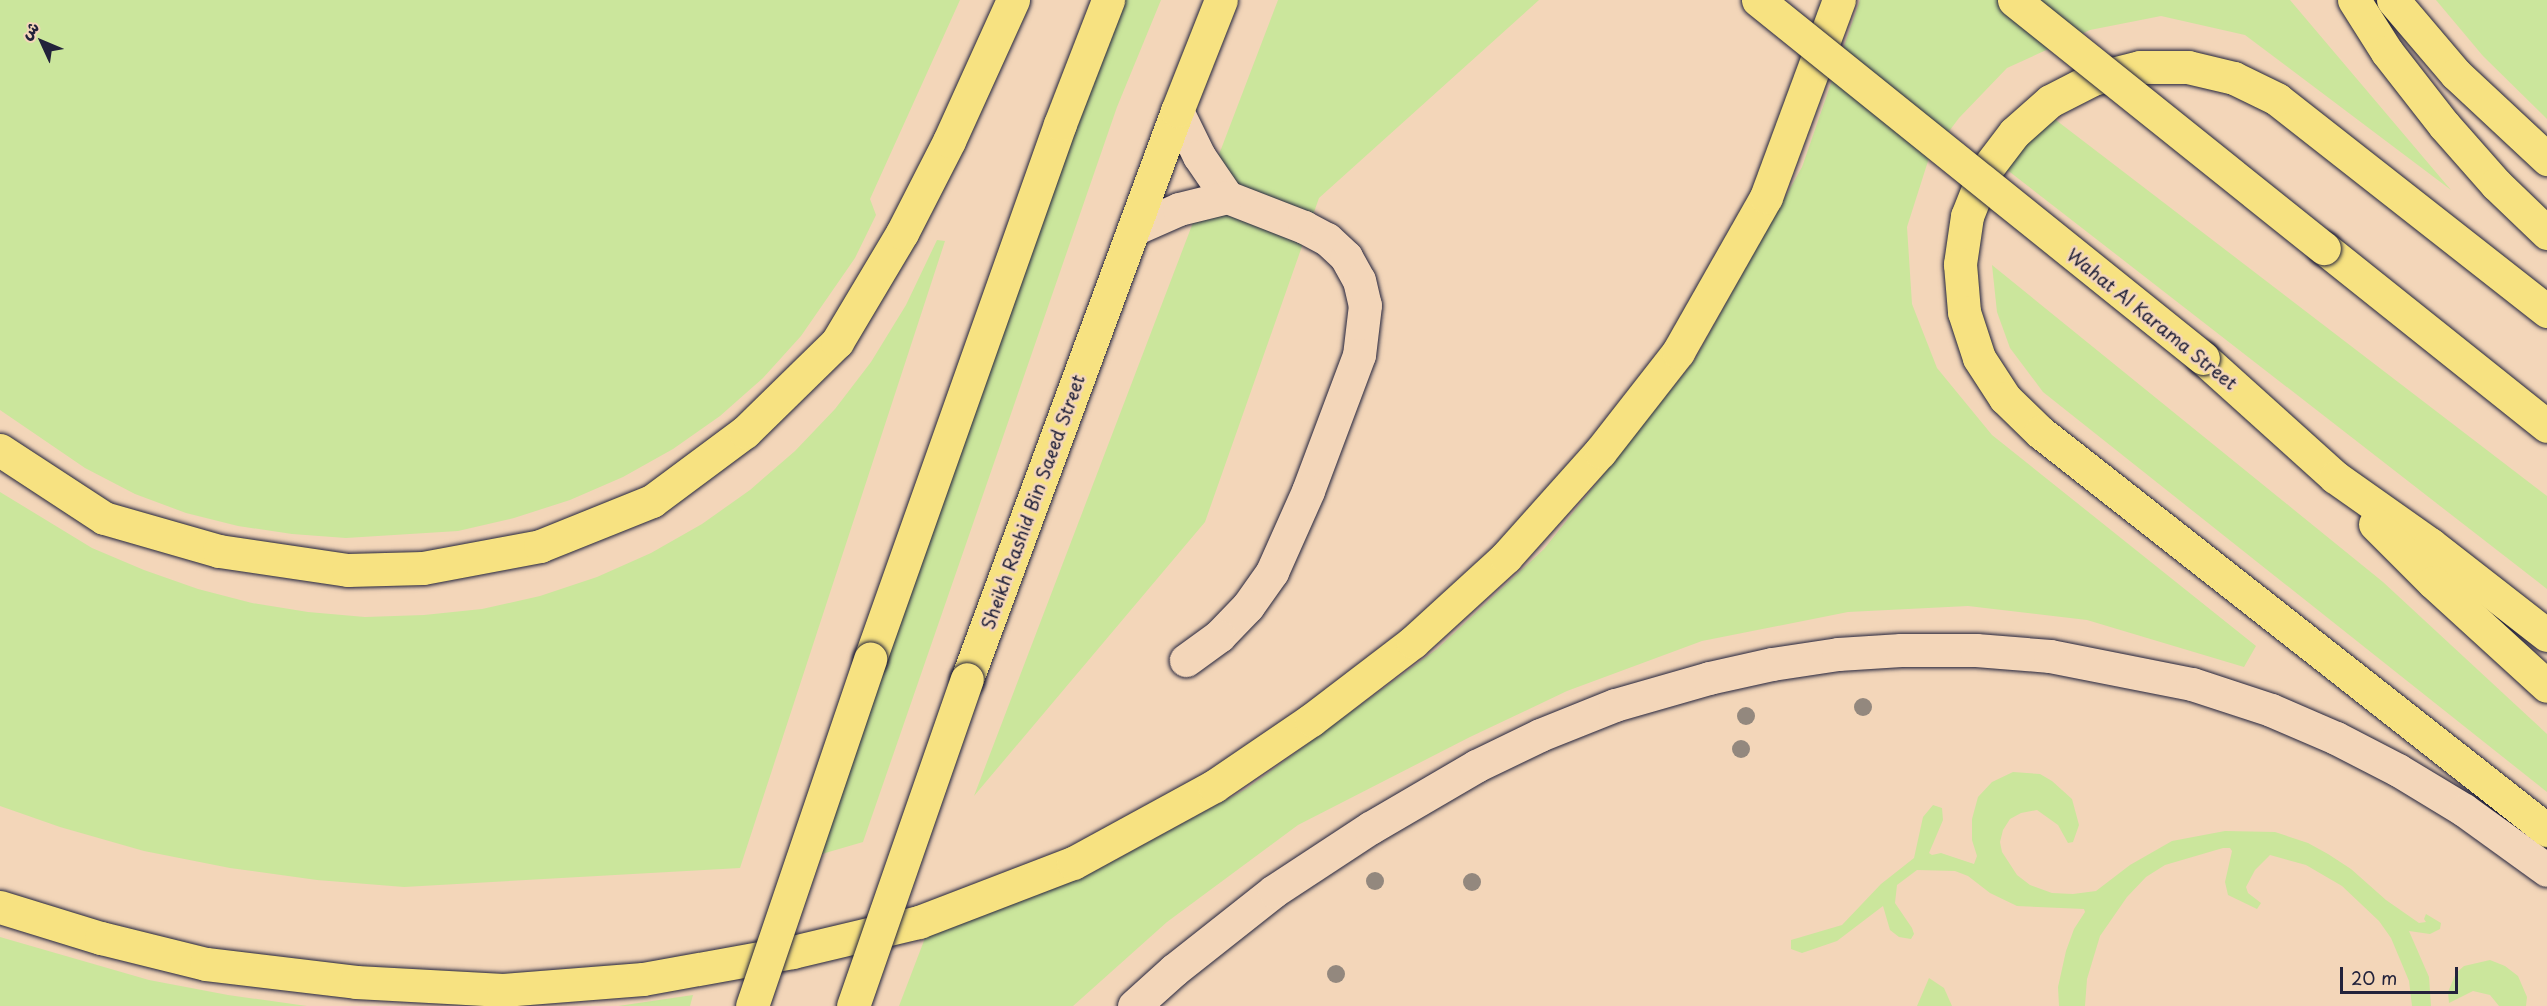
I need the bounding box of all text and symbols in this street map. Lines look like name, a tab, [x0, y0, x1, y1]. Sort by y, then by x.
north arrow	[12, 12, 72, 72]
text: ش	[14, 15, 44, 44]
street label: Wahat Al Karama Street	[2061, 242, 2243, 396]
street label: Sheikh Rashid Bin Saeed Street	[976, 371, 1090, 633]
scale bar	[2343, 955, 2462, 993]
text: 20 m	[2351, 964, 2397, 991]

